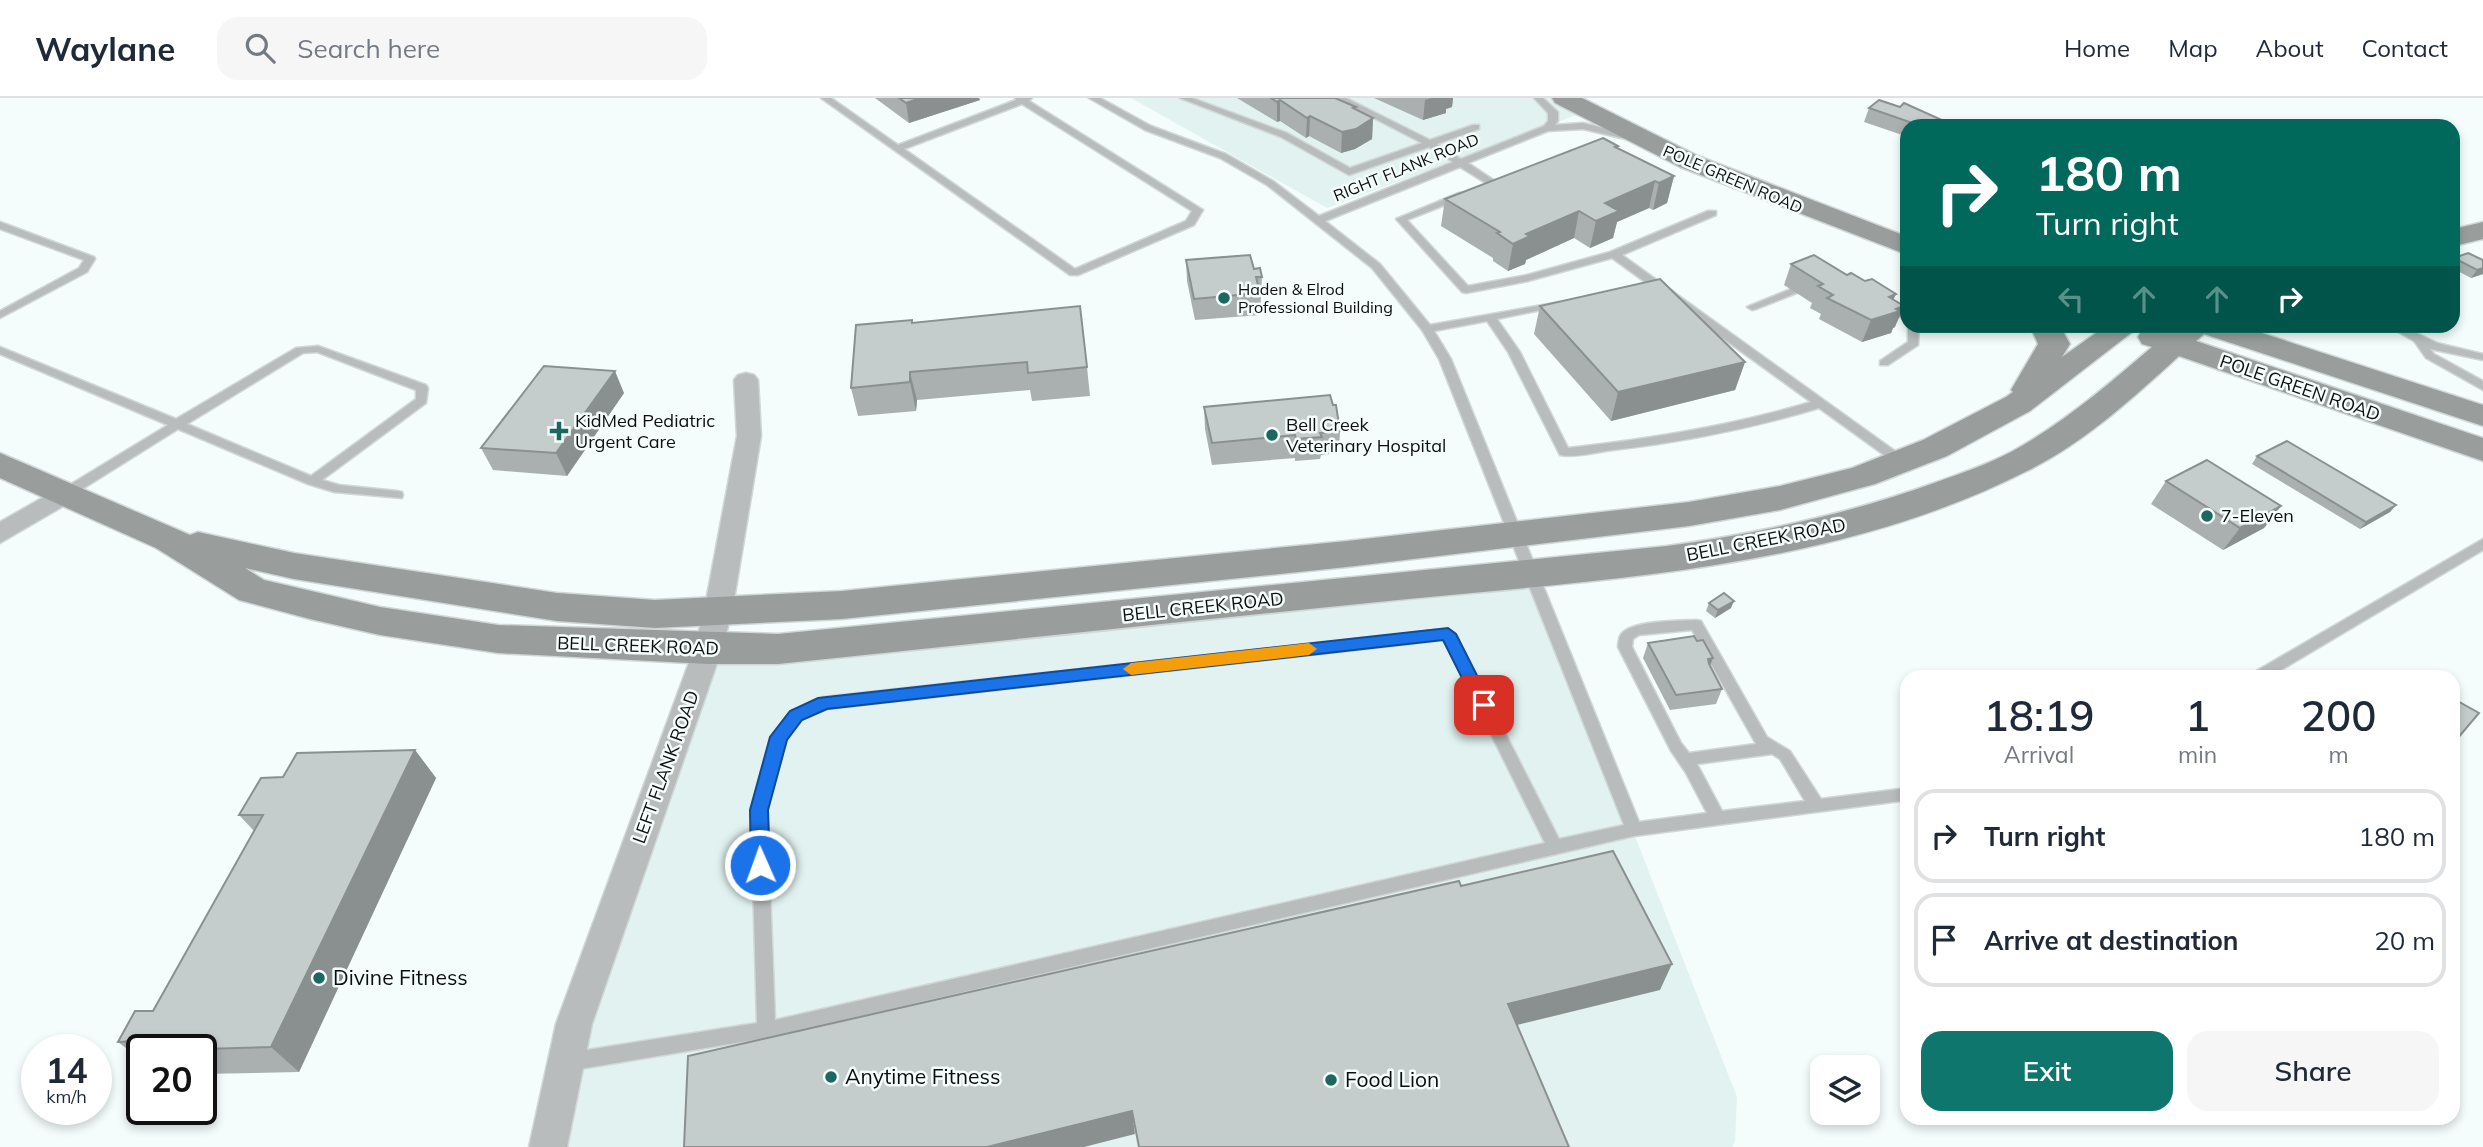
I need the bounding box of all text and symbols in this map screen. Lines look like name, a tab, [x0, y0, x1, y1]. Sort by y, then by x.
search box	[217, 17, 707, 80]
text: Waylane	[35, 28, 175, 69]
icon: search	[241, 29, 279, 67]
text: Search here	[297, 32, 440, 65]
text: Home	[2064, 33, 2130, 63]
text: Map	[2168, 33, 2218, 63]
text: About	[2256, 33, 2324, 63]
text: Contact	[2362, 33, 2448, 63]
street label: RIGHT FLANK ROAD	[1330, 129, 1482, 205]
street label: POLE GREEN ROAD	[1660, 141, 1806, 217]
text: 180 m	[2036, 142, 2182, 203]
icon: right	[1921, 147, 2012, 238]
text: Turn right	[2036, 203, 2179, 243]
place label: Haden & Elrod Professional Building	[1238, 279, 1393, 317]
icon: left	[2052, 280, 2090, 318]
icon: ahead	[2125, 280, 2163, 318]
icon: ahead	[2198, 280, 2236, 318]
icon: right	[2271, 280, 2309, 318]
marker: Haden & Elrod Professional Building	[1216, 290, 1232, 306]
street label: POLE GREEN ROAD	[2217, 349, 2383, 426]
place label: KidMed Pediatric Urgent Care	[575, 409, 715, 453]
place label: Bell Creek Veterinary Hospital	[1286, 413, 1446, 457]
marker: KidMed Pediatric Urgent Care	[549, 421, 569, 441]
marker: Bell Creek Veterinary Hospital	[1264, 427, 1280, 443]
place label: 7-Eleven	[2221, 504, 2294, 527]
marker: 7-Eleven	[2199, 508, 2215, 524]
street label: BELL CREEK ROAD	[1684, 513, 1848, 566]
street label: BELL CREEK ROAD	[1121, 587, 1285, 626]
street label: BELL CREEK ROAD	[557, 631, 719, 660]
pin	[1454, 675, 1514, 735]
icon: arrive	[1465, 686, 1503, 724]
street label: LEFT FLANK ROAD	[627, 687, 704, 846]
text: 18:19	[1984, 689, 2094, 742]
text: 1	[2185, 689, 2210, 742]
text: 200	[2301, 689, 2376, 742]
text: Arrival	[2004, 740, 2074, 769]
text: min	[2178, 740, 2217, 769]
text: m	[2328, 740, 2349, 769]
icon: right	[1925, 817, 1963, 855]
text: Turn right	[1984, 820, 2105, 853]
text: 180 m	[2359, 820, 2435, 853]
position arrow	[723, 828, 797, 902]
icon: arrive	[1925, 921, 1963, 959]
text: Arrive at destination	[1984, 924, 2239, 957]
text: 20 m	[2374, 924, 2435, 957]
place label: Divine Fitness	[333, 964, 468, 990]
marker: Divine Fitness	[311, 970, 327, 986]
button: Exit	[1921, 1031, 2173, 1111]
button: Share	[2187, 1031, 2439, 1111]
speed limit sign: 20	[126, 1034, 217, 1125]
text: 14	[45, 1048, 88, 1092]
map controls	[1810, 1055, 1880, 1125]
button: layers	[1810, 1055, 1880, 1125]
place label: Anytime Fitness	[845, 1063, 1000, 1089]
place label: Food Lion	[1345, 1066, 1439, 1092]
marker: Anytime Fitness	[823, 1069, 839, 1085]
marker: Food Lion	[1323, 1072, 1339, 1088]
text: km/h	[46, 1085, 87, 1108]

